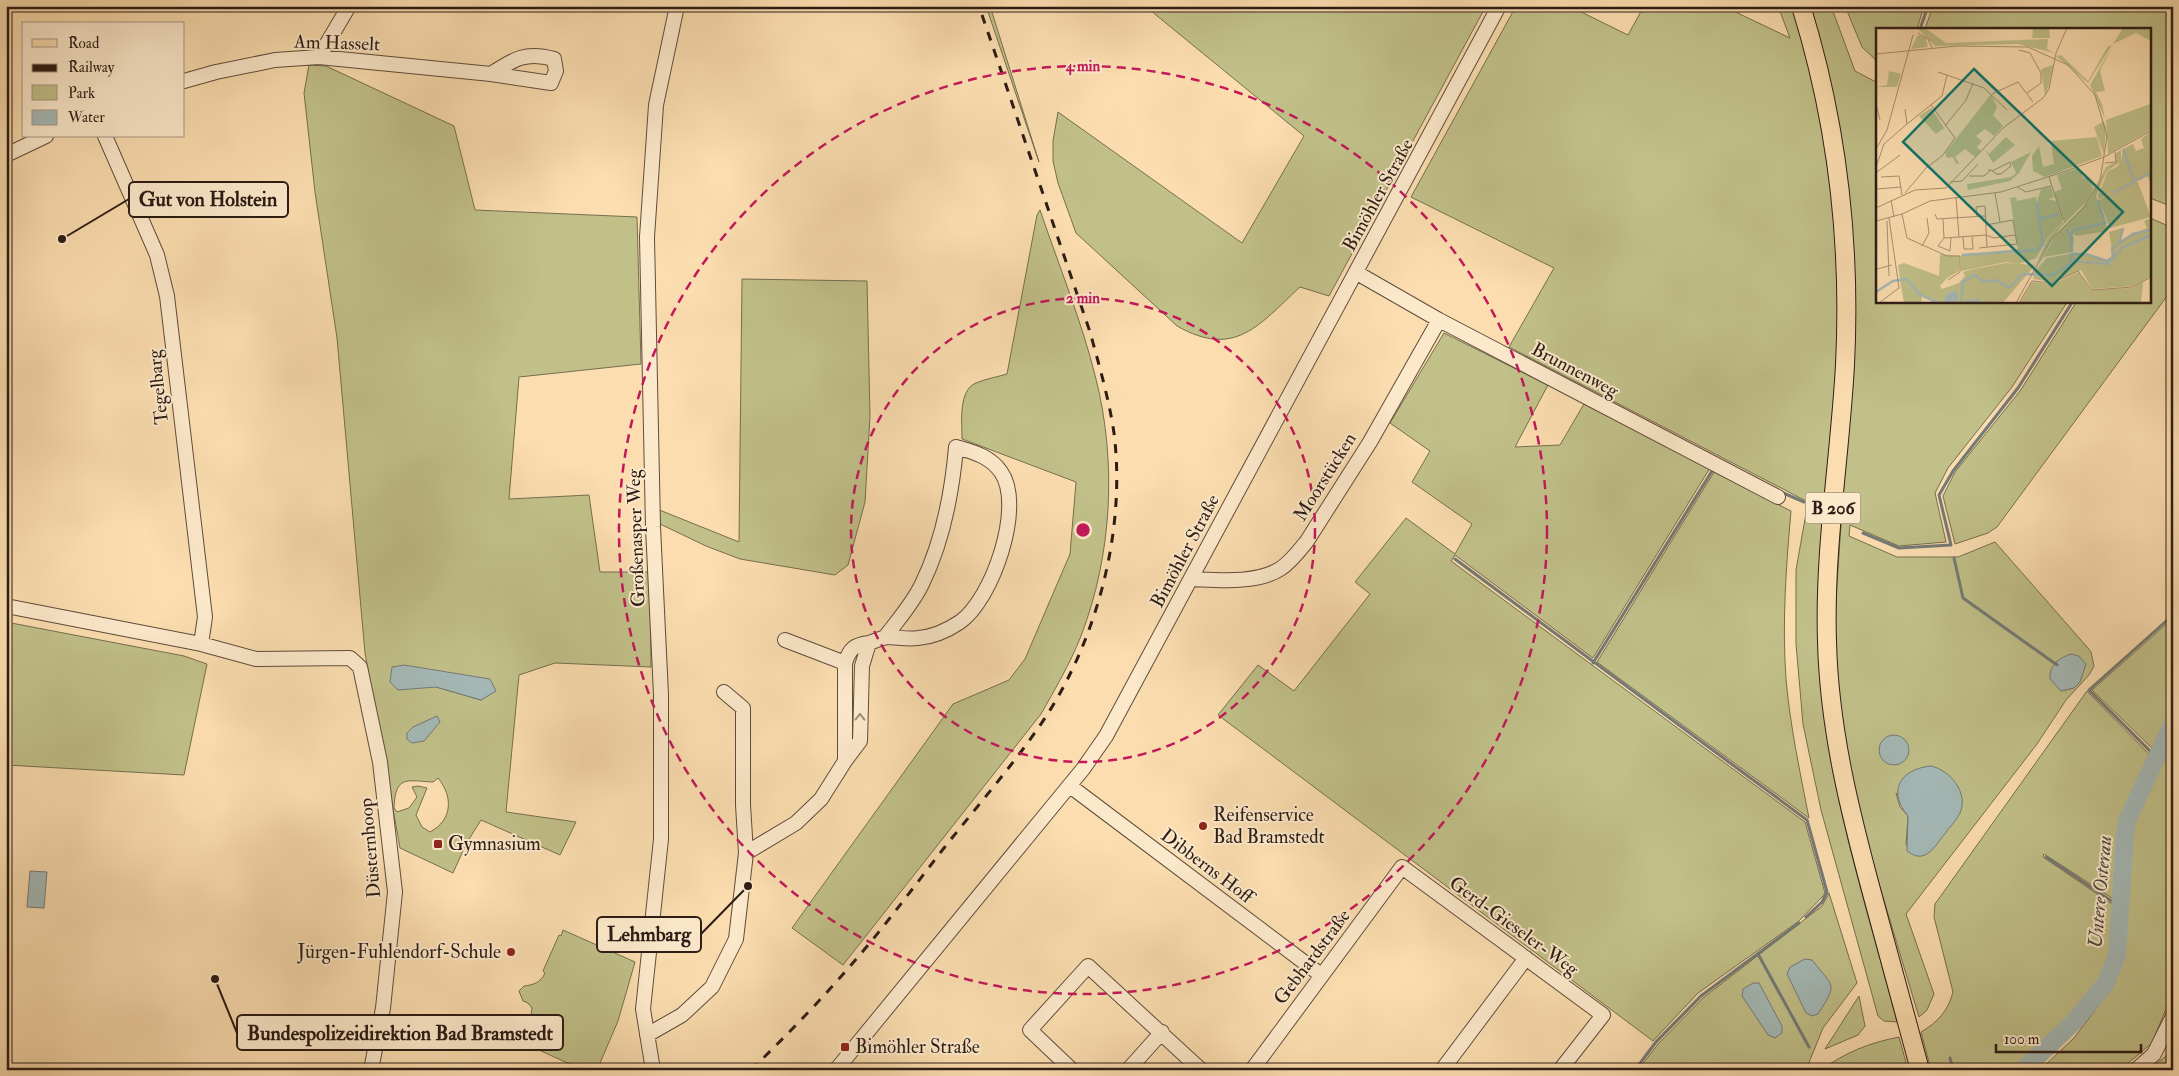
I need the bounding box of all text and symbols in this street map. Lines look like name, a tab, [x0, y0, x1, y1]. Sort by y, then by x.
legend	[22, 22, 185, 138]
inset map	[1876, 28, 2152, 302]
street label: Am Hasselt	[293, 29, 380, 56]
text: Road	[68, 34, 100, 53]
text: 4 min	[1065, 57, 1101, 76]
text: Railway	[68, 58, 115, 77]
text: Park	[68, 84, 95, 103]
text: Water	[67, 108, 105, 127]
street label: Bimöhler Straße	[1337, 135, 1419, 255]
callout: Gut von Holstein	[129, 182, 288, 217]
text: Gut von Holstein	[139, 187, 278, 212]
text: 2 min	[1066, 289, 1100, 308]
street label: Brunnenweg	[1527, 337, 1623, 403]
street label: Tegelbarg	[142, 348, 174, 426]
street label: Moorstücken	[1288, 428, 1362, 526]
street label: Großenasper Weg	[622, 468, 651, 607]
street label: Bimöhler Straße	[1145, 490, 1225, 612]
road number: B 206	[1806, 492, 1860, 524]
centre of rings	[1074, 521, 1092, 539]
one-way arrow	[855, 713, 866, 721]
street label: Düsternhoop	[354, 797, 387, 899]
place label: Reifenservice Bad Bramstedt	[1213, 803, 1325, 849]
marker: Reifenservice Bad Bramstedt	[1197, 820, 1209, 832]
street label: Dibberns Hoff	[1156, 823, 1261, 911]
place label: Gymnasium	[448, 832, 541, 856]
water label: Untere Osterau	[2083, 835, 2117, 949]
marker: Gymnasium	[432, 838, 444, 850]
street label: Gerd-Gieseler-Weg	[1445, 871, 1584, 981]
street label: Gebhardstraße	[1268, 905, 1356, 1009]
callout: Lehmbarg	[597, 917, 701, 952]
text: Lehmbarg	[607, 922, 692, 948]
place label: Jürgen-Fuhlendorf-Schule	[297, 940, 501, 964]
marker: Jürgen-Fuhlendorf-Schule	[505, 946, 517, 958]
callout: Bundespolizeidirektion Bad Bramstedt	[237, 1015, 563, 1050]
text: Bundespolizeidirektion Bad Bramstedt	[247, 1021, 553, 1047]
scale bar	[1996, 1021, 2142, 1053]
text: 100 m	[2004, 1030, 2040, 1049]
place label: Bimöhler Straße	[855, 1035, 980, 1059]
marker: Bimöhler Straße	[839, 1041, 851, 1053]

